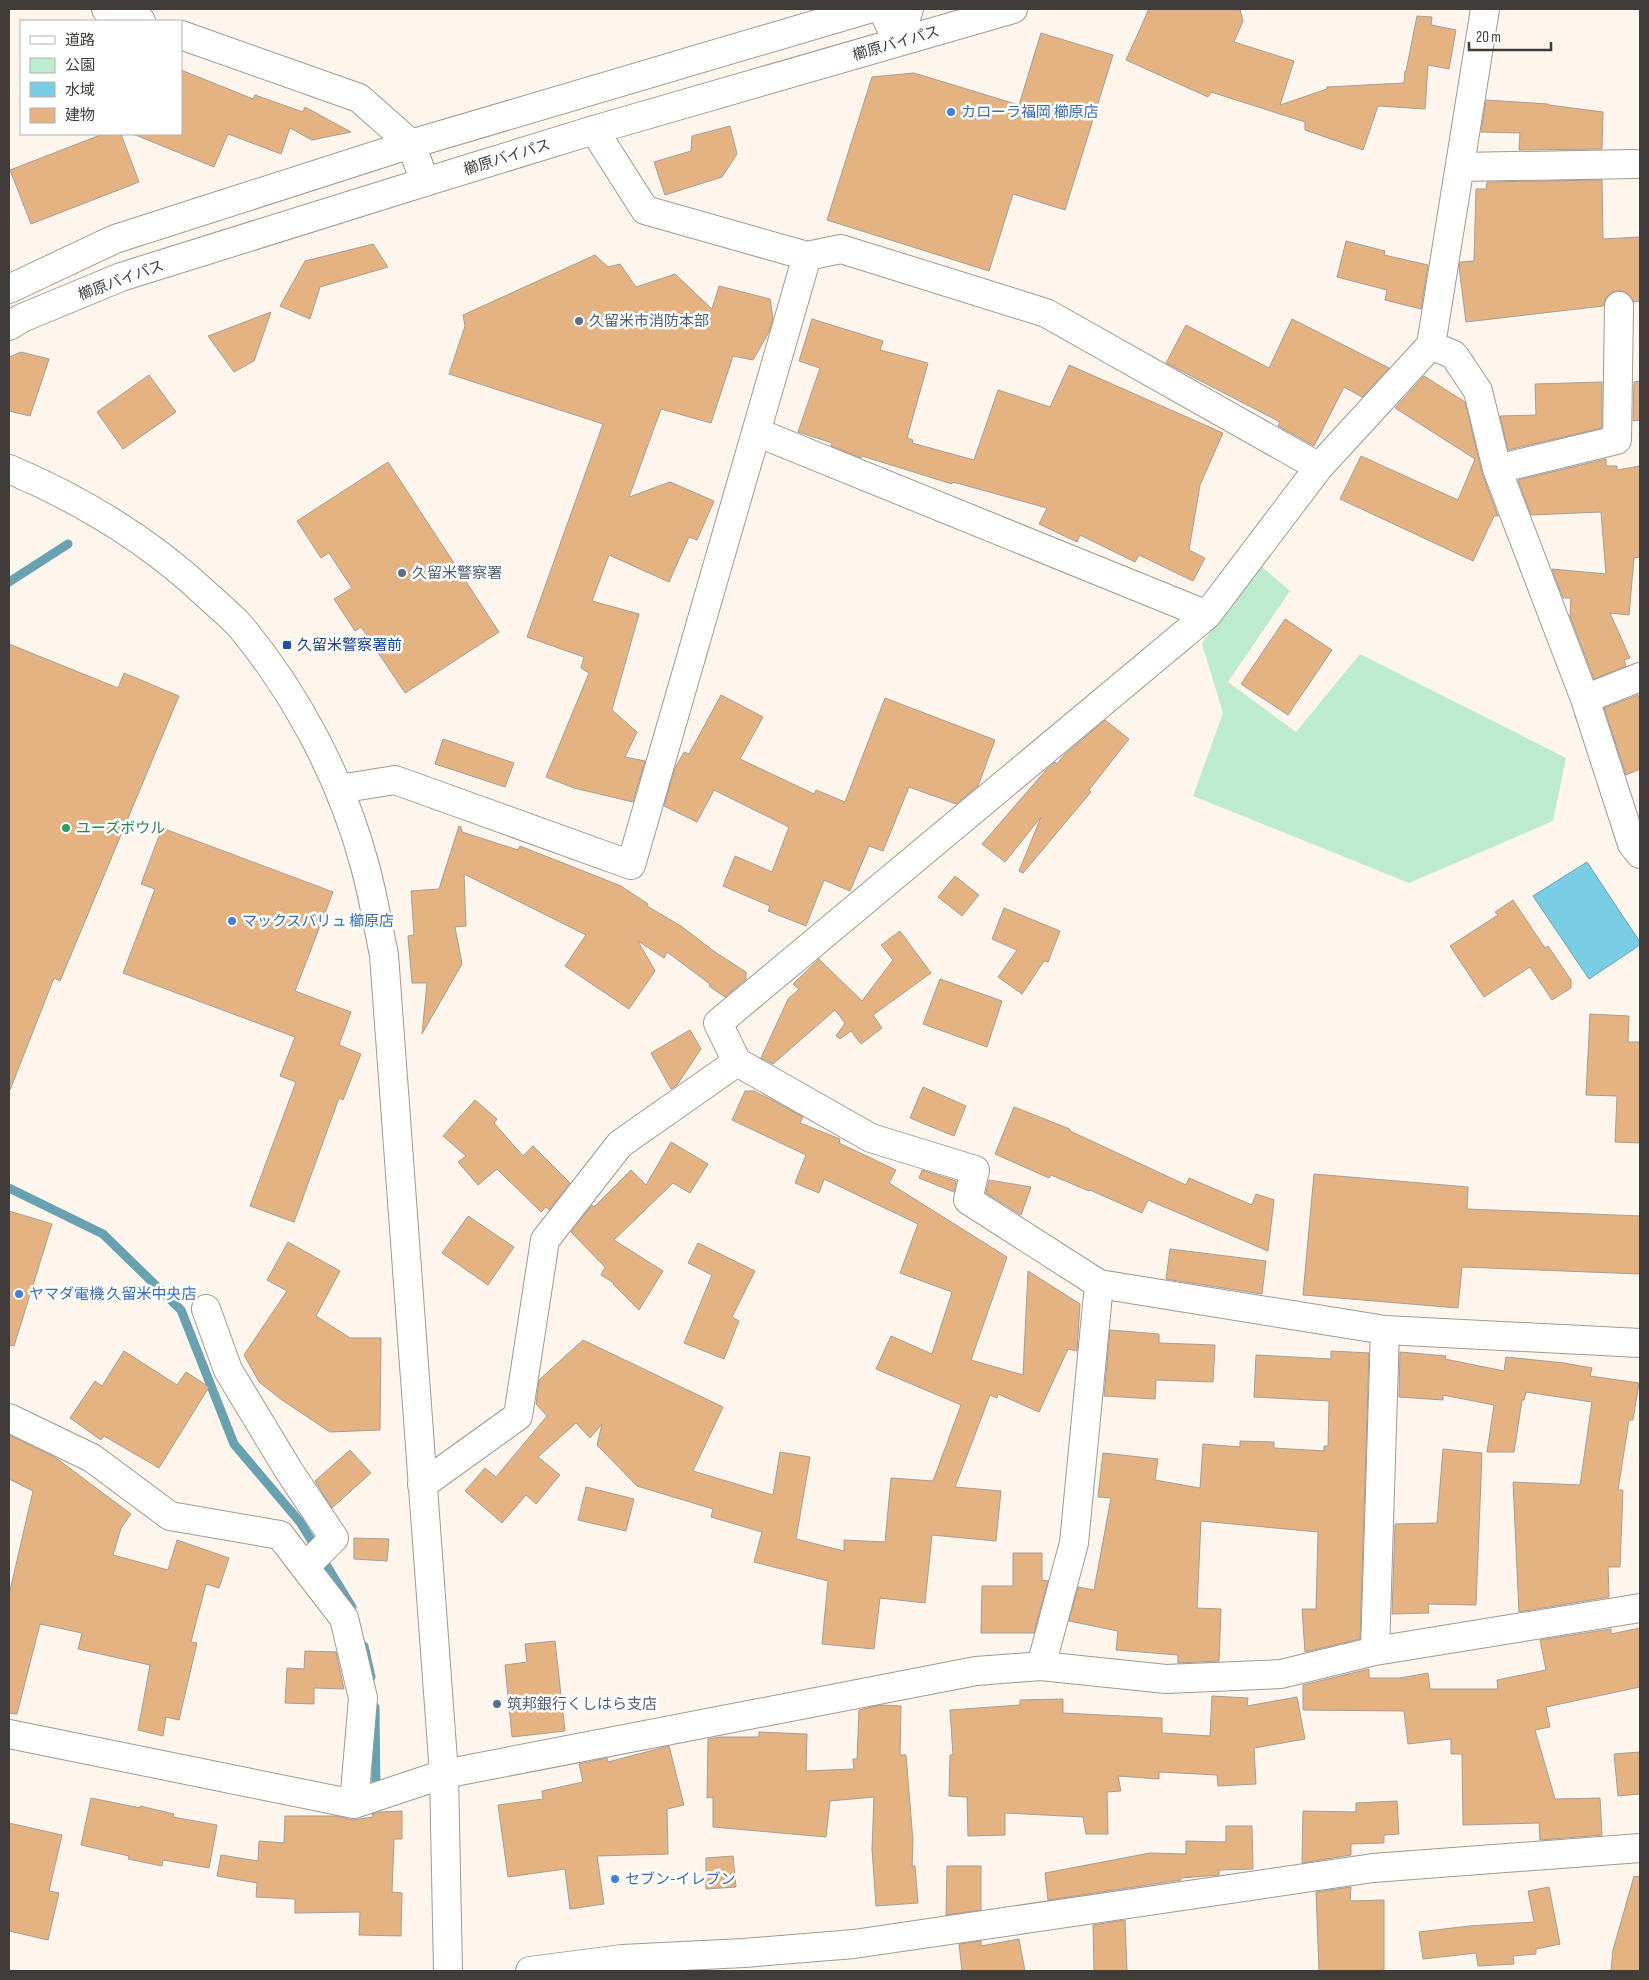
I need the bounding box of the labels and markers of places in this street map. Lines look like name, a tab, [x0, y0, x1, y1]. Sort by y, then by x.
place label: カローラ福岡 櫛原店	[961, 103, 1098, 122]
marker: カローラ福岡 櫛原店	[945, 106, 957, 118]
place label: 久留米市消防本部	[589, 312, 709, 331]
marker: 久留米市消防本部	[573, 315, 585, 327]
place label: 久留米警察署	[412, 564, 502, 583]
marker: 久留米警察署	[396, 567, 408, 579]
place label: 久留米警察署前	[297, 636, 402, 655]
marker: 久留米警察署前	[281, 639, 293, 651]
place label: ユーズボウル	[76, 819, 165, 838]
marker: ユーズボウル	[60, 822, 72, 834]
place label: マックスバリュ 櫛原店	[242, 912, 394, 931]
marker: マックスバリュ 櫛原店	[226, 915, 238, 927]
place label: ヤマダ電機 久留米中央店	[29, 1285, 196, 1304]
marker: ヤマダ電機 久留米中央店	[13, 1288, 25, 1300]
place label: 筑邦銀行くしはら支店	[507, 1695, 657, 1714]
marker: 筑邦銀行くしはら支店	[491, 1698, 503, 1710]
place label: セブン-イレブン	[625, 1870, 736, 1889]
marker: セブン-イレブン	[609, 1873, 621, 1885]

